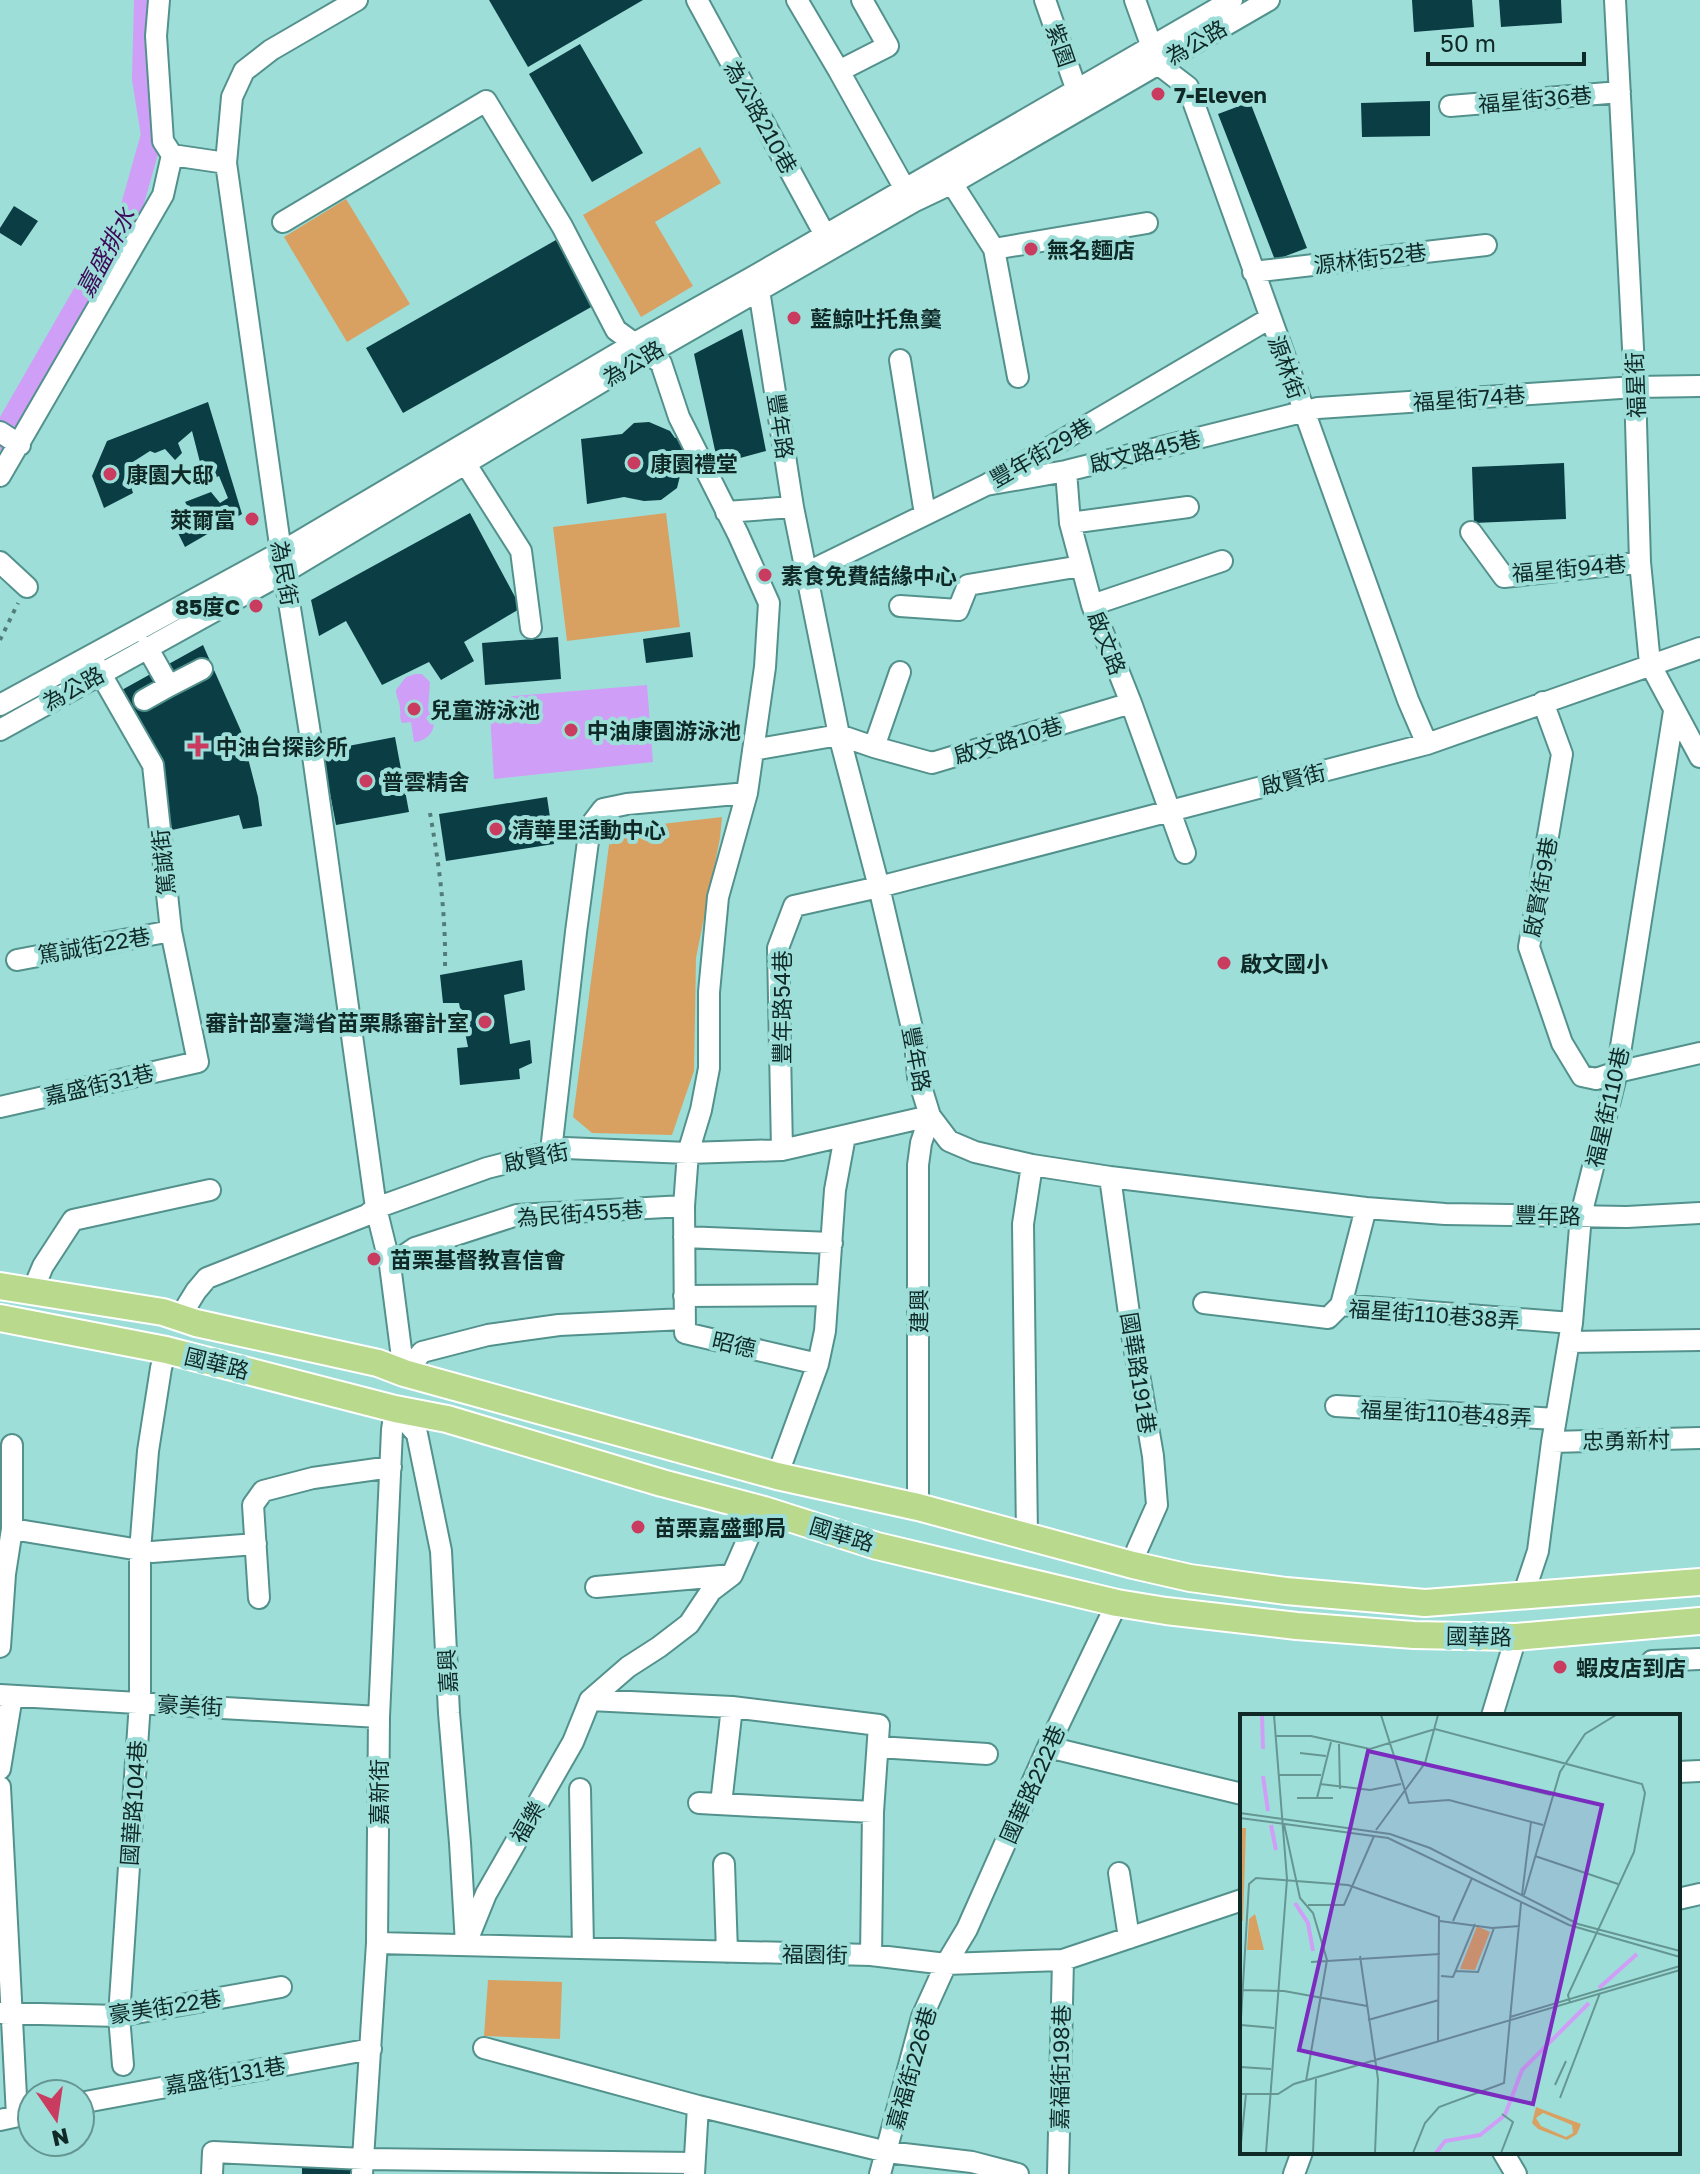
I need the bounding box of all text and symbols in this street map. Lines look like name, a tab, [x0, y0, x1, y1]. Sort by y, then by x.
street label: 為公路	[1161, 14, 1231, 70]
scale bar	[1428, 16, 1584, 66]
street label: 紫園	[1041, 20, 1081, 70]
text: 50 m	[1440, 28, 1496, 57]
street label: 為公路210巷	[719, 56, 803, 178]
place label: 7-Eleven	[1174, 81, 1267, 108]
street label: 福星街36巷	[1477, 81, 1593, 117]
marker: 7-Eleven	[1149, 85, 1167, 103]
water label: 嘉盛排水	[70, 202, 141, 301]
place label: 無名麵店	[1047, 236, 1135, 263]
street label: 源林街52巷	[1312, 238, 1428, 278]
marker: 無名麵店	[1022, 240, 1040, 258]
place label: 藍鯨吐托魚羹	[810, 305, 942, 332]
marker: 藍鯨吐托魚羹	[785, 309, 803, 327]
street label: 源林街	[1263, 331, 1311, 403]
street label: 為公路	[598, 334, 668, 392]
street label: 福星街	[1620, 352, 1650, 418]
street label: 福星街74巷	[1412, 381, 1526, 415]
street label: 豐年路	[763, 391, 799, 461]
street label: 豐年街29巷	[985, 412, 1097, 492]
street label: 啟文路45巷	[1086, 424, 1204, 478]
place label: 康園禮堂	[650, 450, 738, 477]
marker: 康園禮堂	[625, 454, 643, 472]
place label: 康園大邸	[126, 461, 214, 488]
marker: 康園大邸	[101, 465, 119, 483]
place label: 萊爾富	[170, 506, 236, 533]
marker: 萊爾富	[243, 510, 261, 528]
street label: 為民街	[266, 538, 304, 608]
street label: 福星街94巷	[1511, 550, 1627, 586]
place label: 素食免費結緣中心	[781, 562, 957, 589]
marker: 素食免費結緣中心	[756, 566, 774, 584]
place label: 85度C	[175, 593, 240, 620]
marker: 85度C	[247, 597, 265, 615]
street label: 啟文路	[1082, 607, 1132, 679]
street label: 為公路	[38, 660, 108, 716]
place label: 兒童游泳池	[430, 696, 540, 723]
marker: 兒童游泳池	[405, 700, 423, 718]
street label: 啟文路10巷	[950, 711, 1066, 769]
place label: 中油康園游泳池	[587, 717, 741, 744]
marker: 中油康園游泳池	[562, 721, 580, 739]
place label: 中油台探診所	[216, 733, 348, 760]
marker: 中油台探診所	[187, 735, 209, 757]
street label: 啟賢街	[1258, 758, 1328, 800]
place label: 普雲精舍	[382, 768, 470, 795]
marker: 普雲精舍	[357, 772, 375, 790]
place label: 清華里活動中心	[512, 816, 666, 843]
marker: 清華里活動中心	[487, 820, 505, 838]
street label: 篤誠街	[146, 828, 180, 896]
street label: 啟賢街9巷	[1518, 835, 1562, 939]
street label: 篤誠街22巷	[36, 922, 152, 968]
street label: 豐年路54巷	[768, 950, 795, 1064]
place label: 啟文國小	[1240, 950, 1328, 977]
marker: 啟文國小	[1215, 954, 1233, 972]
place label: 審計部臺灣省苗栗縣審計室	[205, 1009, 469, 1036]
marker: 審計部臺灣省苗栗縣審計室	[476, 1013, 494, 1031]
street label: 豐年路	[897, 1024, 937, 1094]
street label: 福星街110巷	[1580, 1044, 1634, 1170]
street label: 嘉盛街31巷	[42, 1058, 156, 1110]
street label: 啟賢街	[501, 1137, 571, 1177]
street label: 為民街455巷	[516, 1195, 644, 1231]
street label: 豐年路	[1515, 1201, 1581, 1229]
place label: 苗栗基督教喜信會	[390, 1246, 566, 1273]
marker: 苗栗基督教喜信會	[365, 1250, 383, 1268]
street label: 建興	[905, 1289, 932, 1333]
street label: 福星街110巷38弄	[1348, 1295, 1520, 1333]
street label: 國華路191巷	[1116, 1310, 1162, 1436]
street label: 昭德	[710, 1326, 758, 1362]
street label: 國華路	[182, 1342, 252, 1384]
street label: 福星街110巷48弄	[1359, 1395, 1533, 1431]
street label: 忠勇新村	[1582, 1426, 1670, 1454]
street label: 國華路	[806, 1511, 878, 1557]
place label: 苗栗嘉盛郵局	[654, 1514, 786, 1541]
marker: 苗栗嘉盛郵局	[629, 1518, 647, 1536]
street label: 國華路	[1446, 1622, 1512, 1650]
street label: 嘉興	[432, 1648, 462, 1694]
place label: 蝦皮店到店	[1576, 1654, 1686, 1681]
marker: 蝦皮店到店	[1551, 1658, 1569, 1676]
street label: 豪美街	[156, 1690, 224, 1720]
inset map	[1240, 1714, 1680, 2154]
street label: 國華路222巷	[994, 1721, 1070, 1847]
street label: 國華路104巷	[115, 1739, 151, 1867]
street label: 嘉新街	[365, 1759, 392, 1825]
street label: 福樂	[504, 1796, 550, 1848]
street label: 福園街	[782, 1940, 848, 1968]
street label: 豪美街22巷	[107, 1984, 223, 2028]
street label: 嘉福街226巷	[881, 2003, 941, 2133]
street label: 嘉福街198巷	[1045, 2004, 1075, 2130]
street label: 嘉盛街131巷	[162, 2051, 288, 2099]
north arrow	[16, 2078, 96, 2158]
text: N	[49, 2123, 72, 2153]

